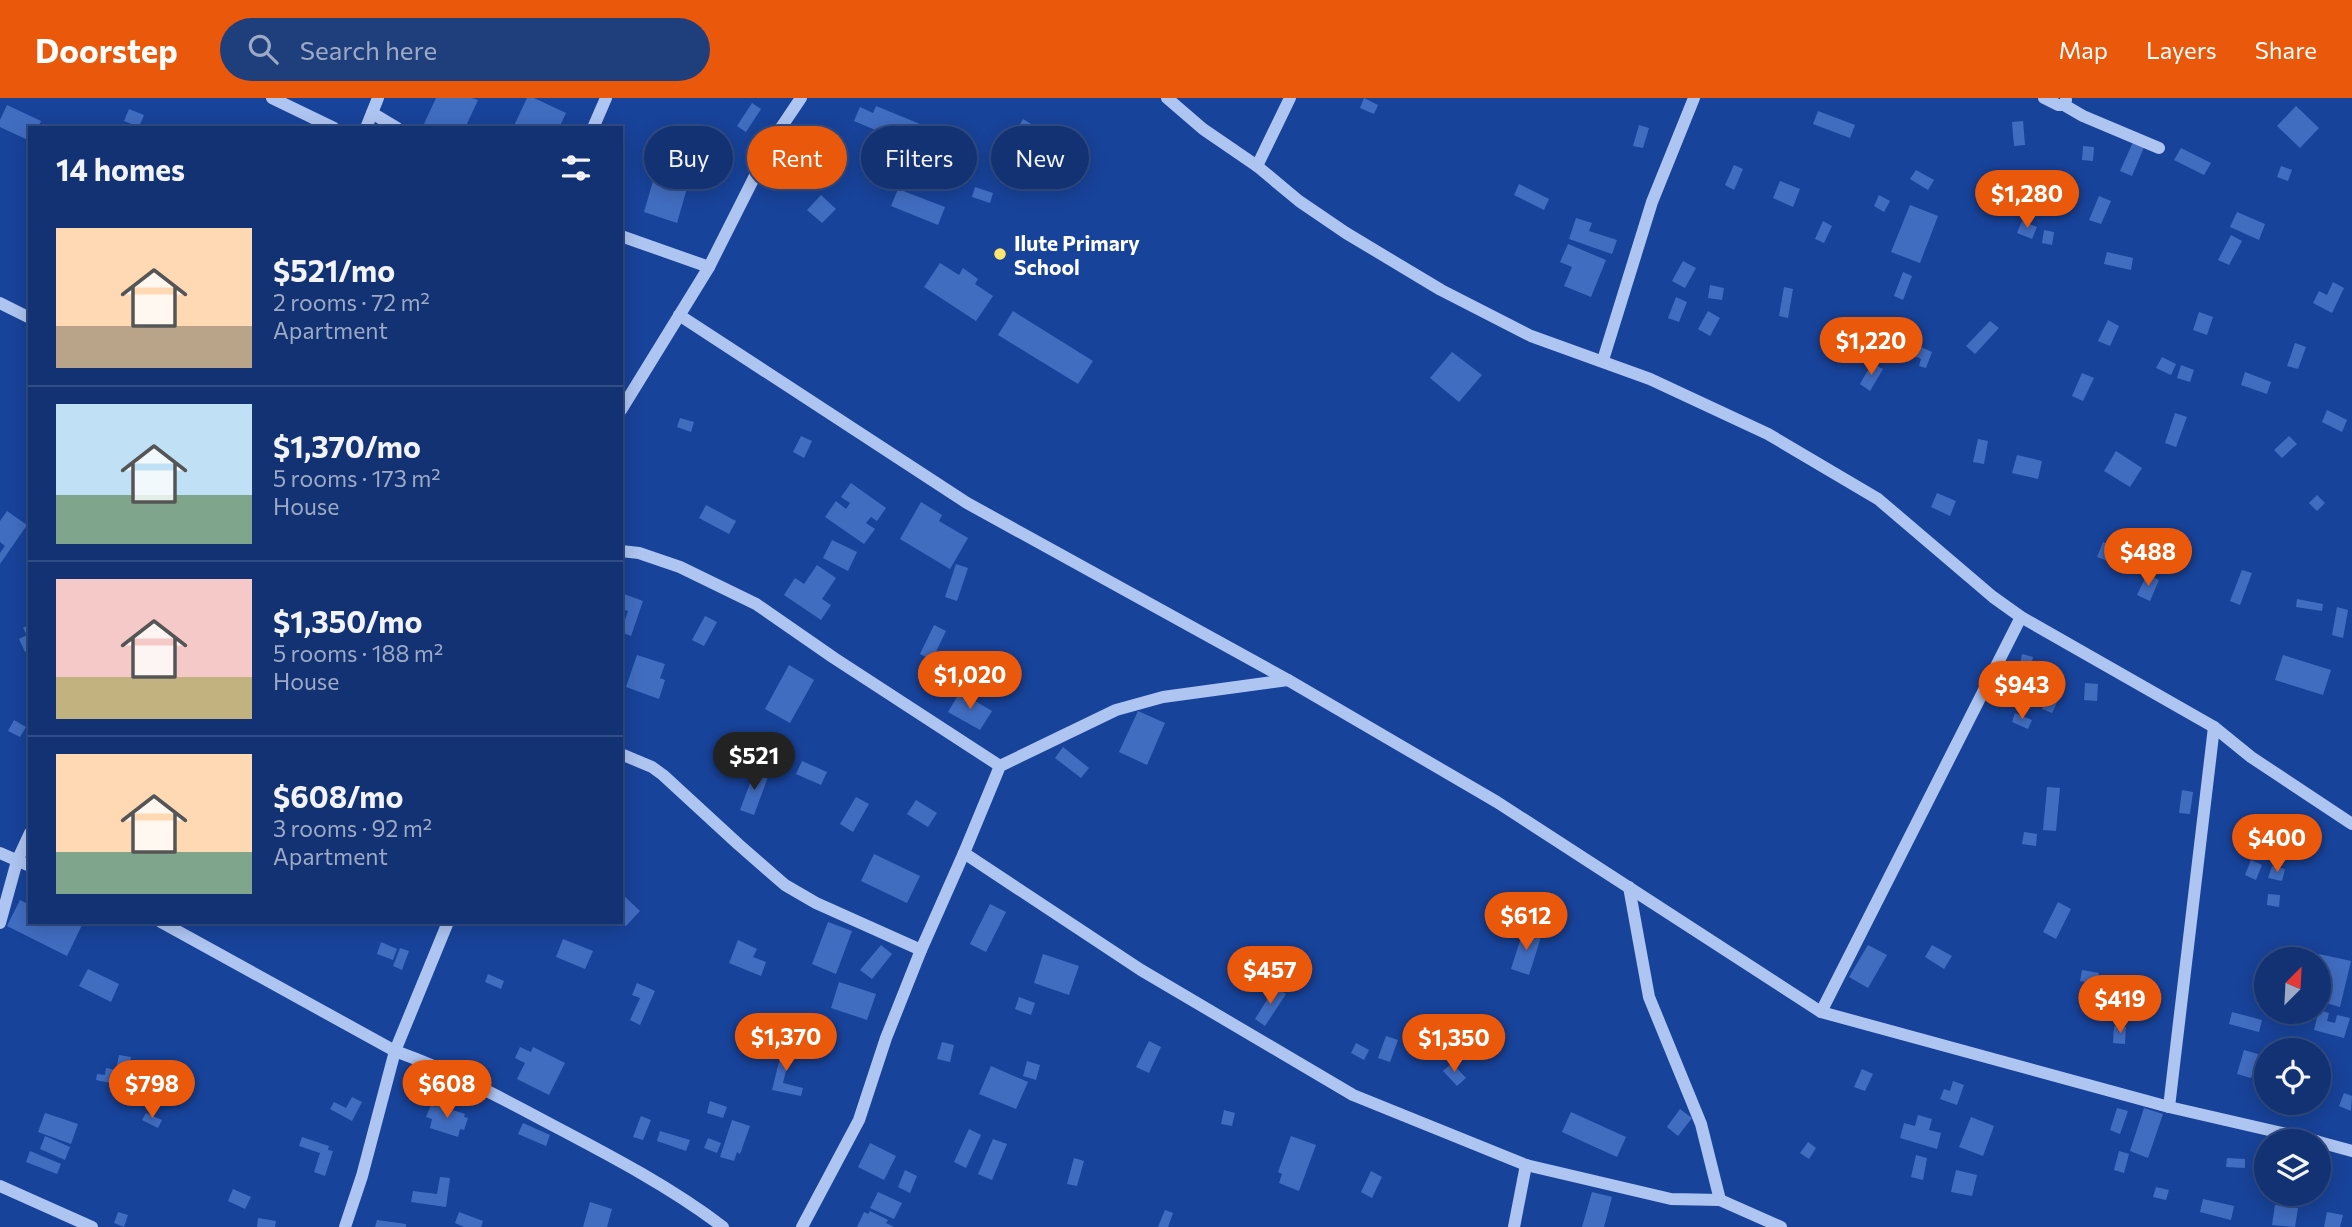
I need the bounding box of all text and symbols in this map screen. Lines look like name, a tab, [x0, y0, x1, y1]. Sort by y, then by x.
search box	[220, 18, 710, 81]
text: Doorstep	[35, 29, 178, 70]
icon: search	[244, 30, 282, 68]
text: Search here	[300, 34, 437, 65]
text: Map	[2059, 35, 2108, 64]
text: Layers	[2146, 35, 2217, 64]
text: Share	[2255, 35, 2317, 64]
chip: Buy	[644, 126, 733, 189]
chip: Rent	[747, 126, 847, 189]
chip: Filters	[861, 126, 977, 189]
chip: New	[991, 126, 1089, 189]
icon: filters	[557, 149, 595, 187]
text: 14 homes	[56, 150, 185, 187]
pin: $1,280	[1970, 170, 2084, 230]
text: $1,280	[1991, 179, 2063, 207]
place label: Ilute Primary School	[1014, 230, 1140, 279]
marker: Ilute Primary School	[992, 246, 1008, 262]
text: $521/mo	[273, 251, 395, 288]
icon: home	[112, 256, 196, 340]
text: 2 rooms · 72 m²	[273, 288, 430, 316]
text: Apartment	[273, 316, 388, 344]
pin: $1,220	[1814, 317, 1928, 377]
text: $1,220	[1836, 326, 1906, 354]
text: $1,370/mo	[273, 427, 421, 464]
icon: home	[112, 432, 196, 516]
text: 5 rooms · 173 m²	[273, 464, 440, 492]
text: House	[273, 492, 339, 520]
pin: $488	[2107, 528, 2189, 588]
text: $488	[2120, 537, 2176, 565]
text: $1,350/mo	[273, 602, 422, 639]
icon: home	[112, 607, 196, 691]
text: 5 rooms · 188 m²	[273, 639, 443, 667]
pin: $1,020	[913, 652, 1027, 711]
text: $1,020	[934, 660, 1006, 688]
pin: $943	[1981, 662, 2063, 721]
text: House	[273, 667, 339, 695]
text: $943	[1995, 670, 2049, 698]
pin: $521	[713, 732, 795, 792]
text: $521	[729, 741, 779, 769]
text: $608/mo	[273, 777, 403, 814]
icon: home	[112, 782, 196, 866]
text: 3 rooms · 92 m²	[273, 814, 432, 842]
pin: $400	[2236, 814, 2318, 874]
text: $400	[2248, 823, 2306, 851]
text: Apartment	[273, 842, 388, 870]
pin: $612	[1485, 892, 1567, 952]
text: $612	[1501, 901, 1551, 929]
pin: $457	[1229, 946, 1311, 1006]
north arrow	[2254, 947, 2331, 1024]
map controls	[2254, 947, 2331, 1206]
text: $457	[1243, 955, 1297, 983]
pin: $419	[2079, 976, 2161, 1035]
text: $419	[2094, 984, 2146, 1012]
pin: $1,370	[729, 1014, 843, 1073]
pin: $1,350	[1397, 1014, 1511, 1074]
text: $1,370	[751, 1022, 821, 1050]
text: $1,350	[1418, 1023, 1490, 1051]
button: locate	[2254, 1038, 2331, 1115]
pin: $798	[111, 1060, 193, 1120]
pin: $608	[406, 1060, 488, 1120]
text: $798	[125, 1069, 179, 1097]
text: $608	[419, 1069, 475, 1097]
button: layers	[2254, 1129, 2331, 1206]

